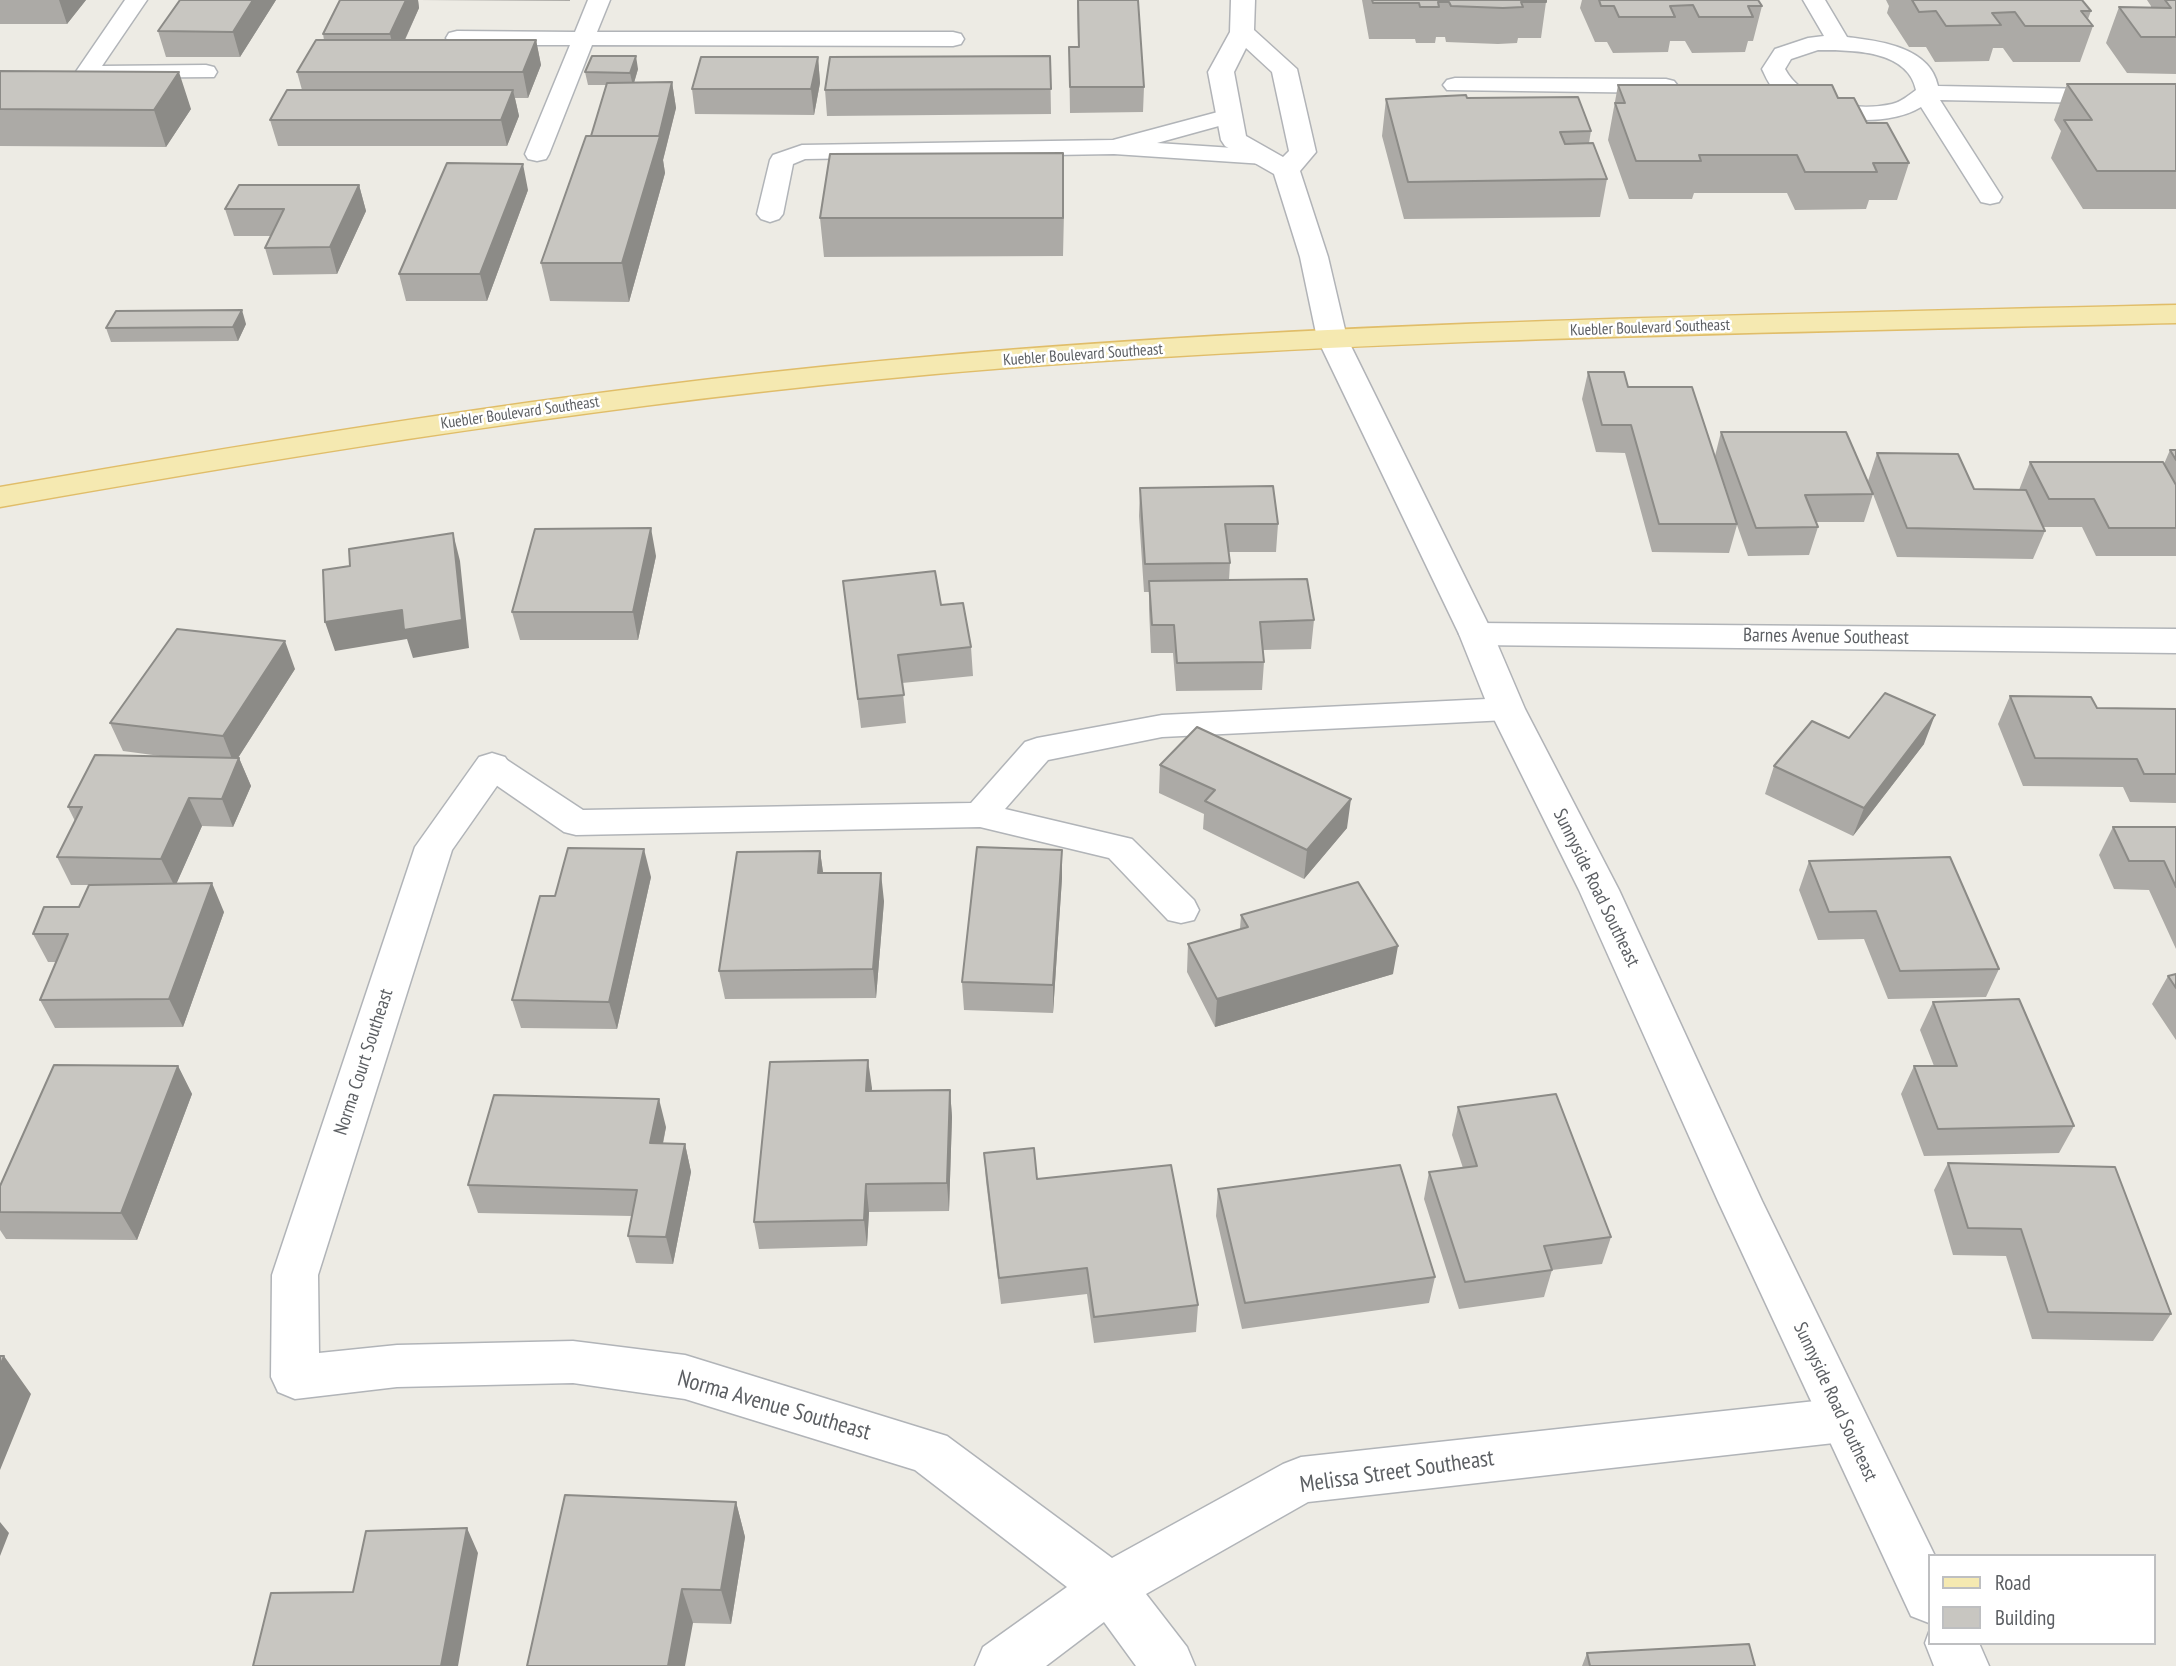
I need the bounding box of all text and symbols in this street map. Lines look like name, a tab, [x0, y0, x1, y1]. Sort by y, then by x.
street label: Kuebler Boulevard Southeast	[1570, 316, 1730, 340]
street label: Kuebler Boulevard Southeast	[1003, 340, 1163, 370]
street label: Kuebler Boulevard Southeast	[439, 392, 601, 434]
street label: Barnes Avenue Southeast	[1743, 624, 1909, 650]
street label: Sunnyside Road Southeast	[1548, 805, 1644, 971]
street label: Norma Court Southeast	[330, 986, 398, 1138]
street label: Sunnyside Road Southeast	[1788, 1319, 1882, 1485]
street label: Norma Avenue Southeast	[674, 1365, 874, 1447]
street label: Melissa Street Southeast	[1298, 1445, 1496, 1499]
legend	[1927, 1554, 2155, 1645]
text: Road	[1995, 1569, 2031, 1596]
text: Building	[1995, 1604, 2055, 1631]

